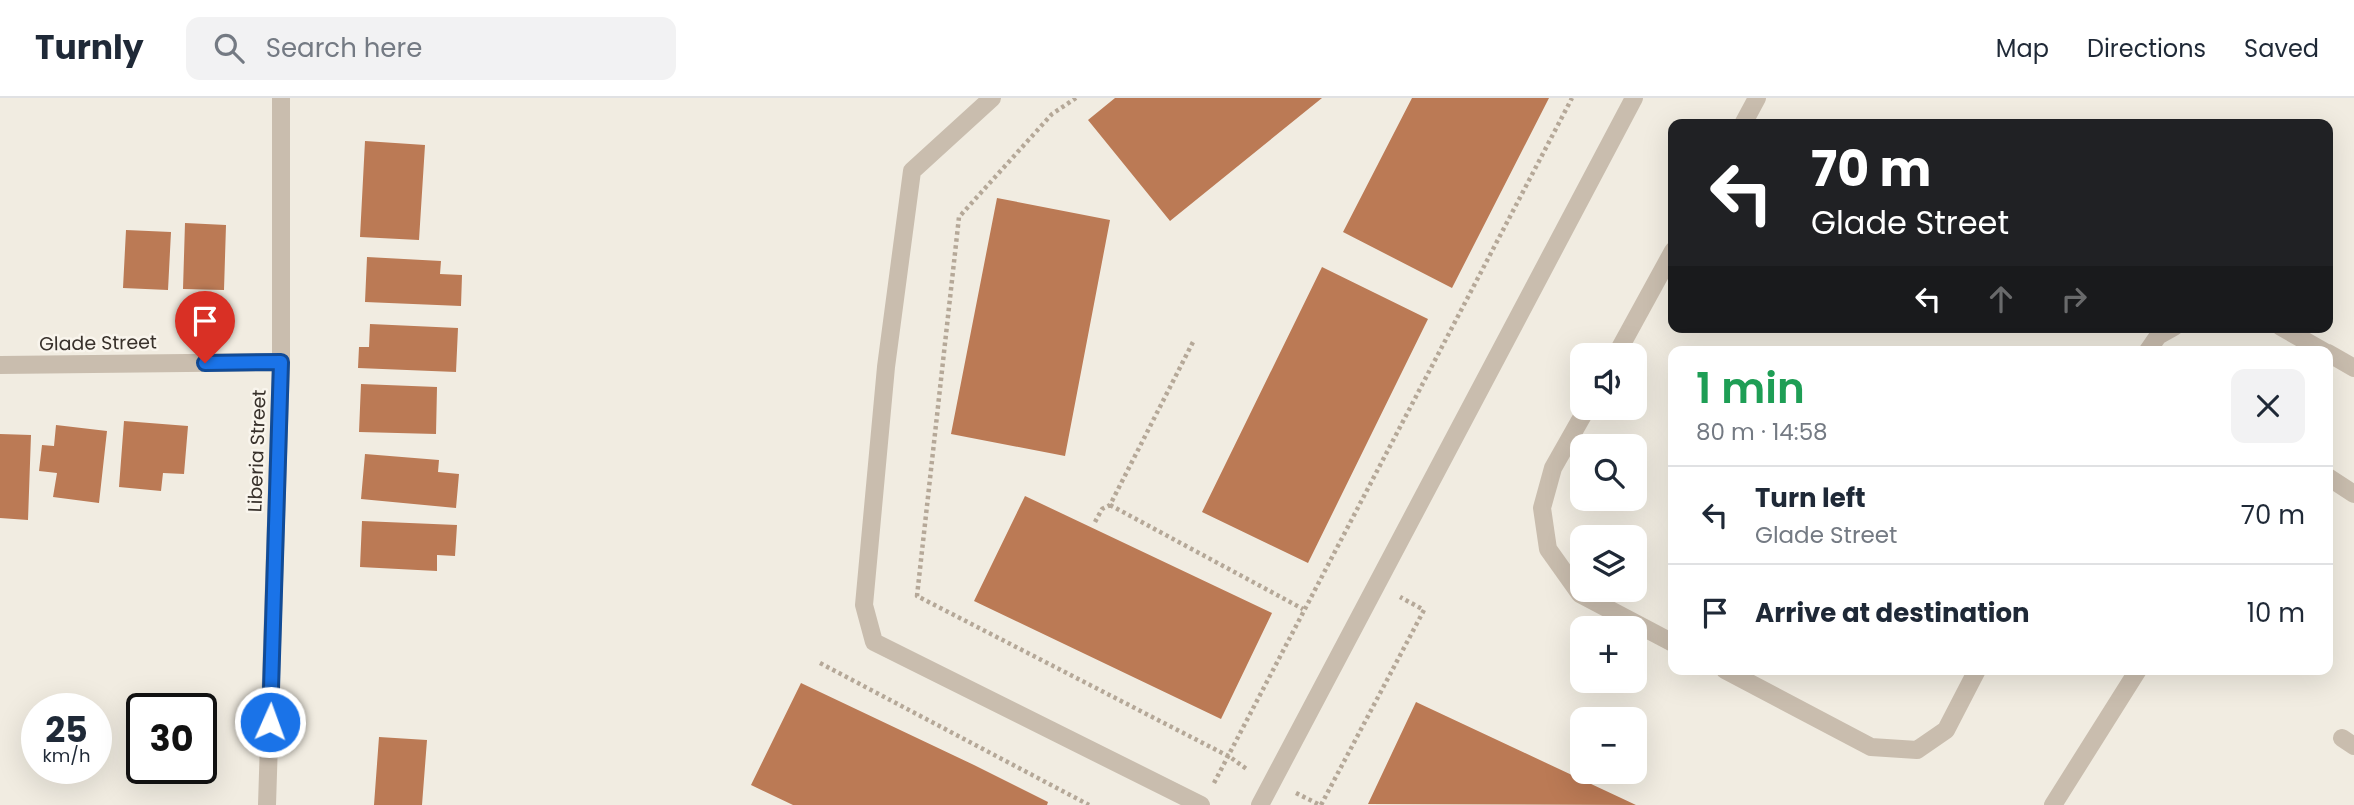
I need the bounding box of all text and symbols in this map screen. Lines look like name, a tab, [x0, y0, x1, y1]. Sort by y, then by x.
search box	[186, 17, 676, 80]
text: Turnly	[35, 24, 144, 71]
icon: search	[210, 29, 248, 67]
text: Search here	[266, 30, 422, 66]
text: Map	[1996, 32, 2049, 65]
text: Directions	[2087, 32, 2206, 65]
text: Saved	[2244, 32, 2319, 65]
text: 70 m	[1811, 135, 1931, 203]
icon: left	[1696, 147, 1787, 238]
text: Glade Street	[1811, 200, 2009, 245]
icon: left	[1909, 280, 1947, 318]
icon: ahead	[1982, 280, 2020, 318]
icon: right	[2055, 280, 2093, 318]
pin	[175, 291, 235, 363]
icon: arrive	[186, 302, 224, 340]
street label: Glade Street	[39, 328, 157, 358]
map controls	[1570, 343, 1647, 784]
button: sound	[1570, 343, 1647, 420]
text: 1 min	[1696, 359, 1805, 418]
button: close	[2231, 369, 2305, 443]
street label: Liberia Street	[241, 389, 273, 513]
text: 80 m · 14:58	[1696, 416, 1828, 448]
button: search	[1570, 434, 1647, 511]
text: Turn left	[1755, 480, 1866, 516]
icon: left	[1696, 496, 1734, 534]
text: 70 m	[2241, 497, 2305, 533]
text: Glade Street	[1755, 519, 1897, 551]
button: layers	[1570, 525, 1647, 602]
icon: arrive	[1696, 594, 1734, 632]
text: Arrive at destination	[1755, 595, 2030, 631]
text: 10 m	[2247, 595, 2305, 631]
button: +	[1570, 616, 1647, 693]
position arrow	[233, 685, 307, 759]
speed limit sign: 30	[126, 693, 217, 784]
text: 25	[45, 705, 88, 754]
button: −	[1570, 707, 1647, 784]
text: km/h	[43, 743, 90, 768]

